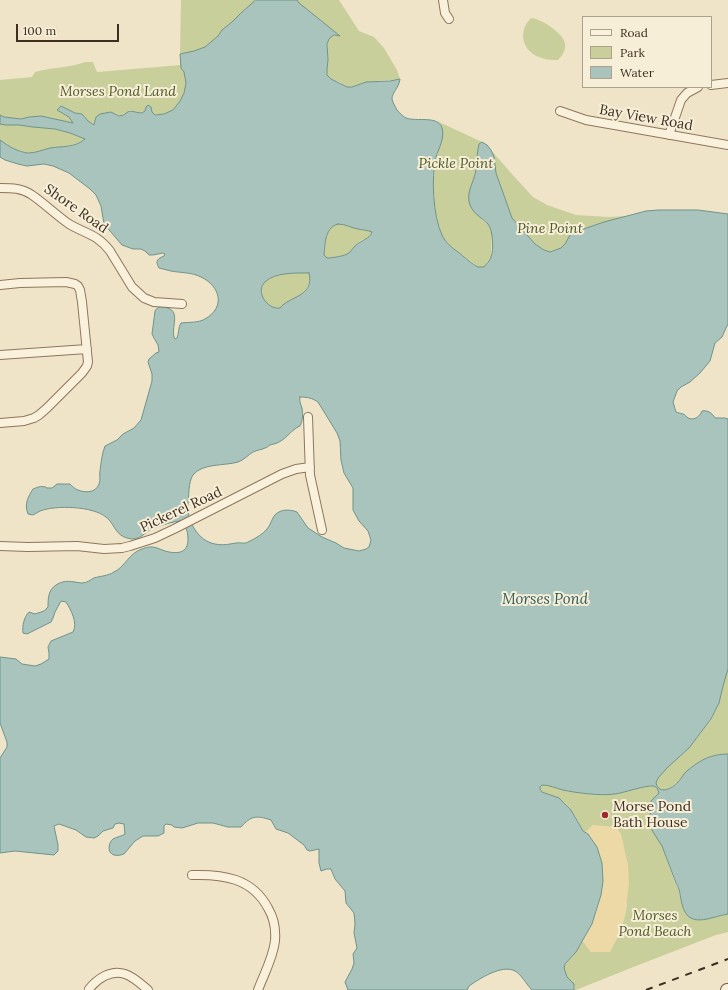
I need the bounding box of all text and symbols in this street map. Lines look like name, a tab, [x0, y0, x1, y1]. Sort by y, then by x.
scale bar	[18, 16, 121, 42]
legend	[582, 16, 712, 88]
text: 100 m	[23, 23, 56, 38]
text: Road	[620, 25, 648, 40]
text: Park	[620, 45, 645, 60]
text: Water	[620, 65, 654, 80]
park label: Morses Pond Land	[60, 84, 176, 100]
street label: Bay View Road	[598, 102, 694, 134]
park label: Pickle Point	[419, 156, 493, 172]
street label: Shore Road	[41, 181, 111, 237]
park label: Pine Point	[517, 221, 583, 237]
street label: Pickerel Road	[137, 484, 225, 536]
water label: Morses Pond	[502, 591, 588, 609]
place label: Morse Pond Bath House	[613, 799, 691, 832]
marker: Morse Pond Bath House	[600, 810, 610, 820]
park label: Morses Pond Beach	[618, 908, 692, 940]

